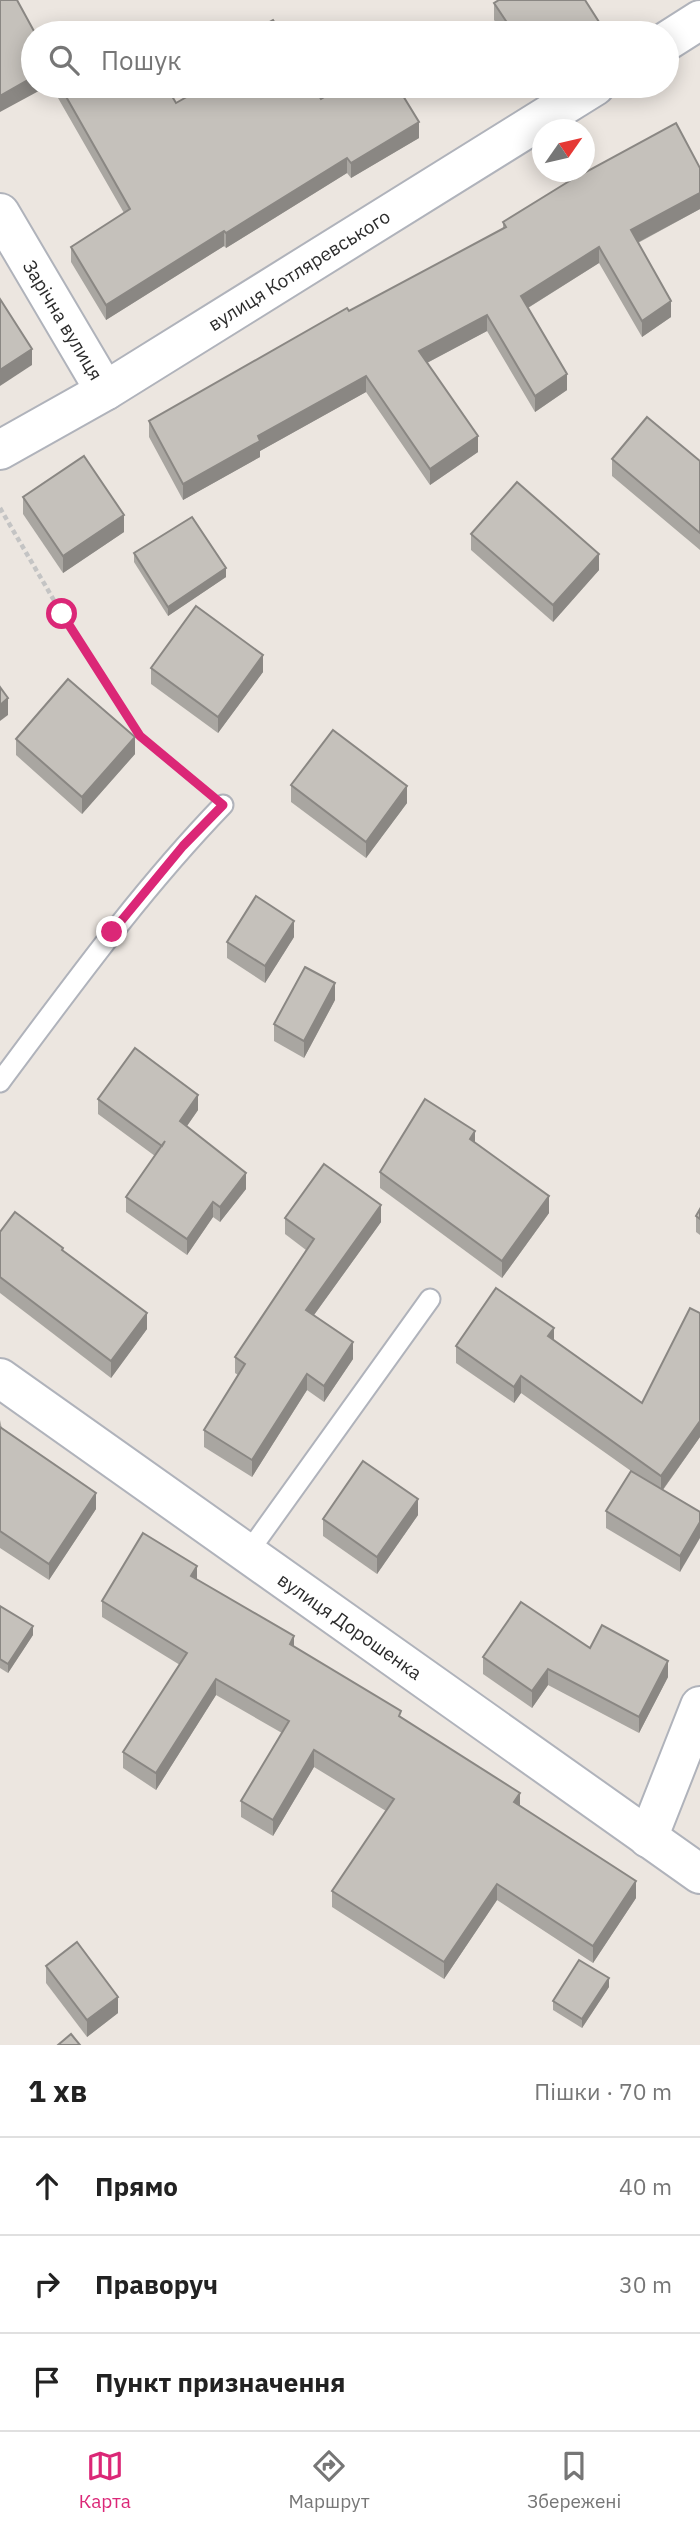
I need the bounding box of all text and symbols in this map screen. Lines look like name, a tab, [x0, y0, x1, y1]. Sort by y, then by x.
search box	[21, 21, 679, 98]
icon: search	[45, 41, 83, 79]
text: Пошук	[101, 43, 182, 77]
north arrow	[532, 119, 595, 182]
street label: вулиця Котляревського	[203, 204, 395, 336]
street label: Зарічна вулиця	[18, 255, 108, 385]
route start	[46, 598, 77, 629]
route end	[96, 916, 127, 947]
street label: вулиця Дорошенка	[273, 1567, 427, 1685]
text: 1 хв	[28, 2071, 87, 2110]
text: Пішки · 70 m	[534, 2076, 672, 2106]
icon: ahead	[28, 2167, 66, 2205]
text: Прямо	[95, 2169, 178, 2203]
text: 40 m	[619, 2171, 672, 2201]
icon: right	[28, 2265, 66, 2303]
text: Праворуч	[95, 2267, 218, 2301]
text: 30 m	[619, 2269, 672, 2299]
icon: arrive	[28, 2363, 66, 2401]
text: Пункт призначення	[95, 2365, 345, 2399]
tab: Карта	[79, 2447, 131, 2513]
tab: Маршрут	[288, 2447, 370, 2513]
tab: Збережені	[527, 2447, 621, 2513]

